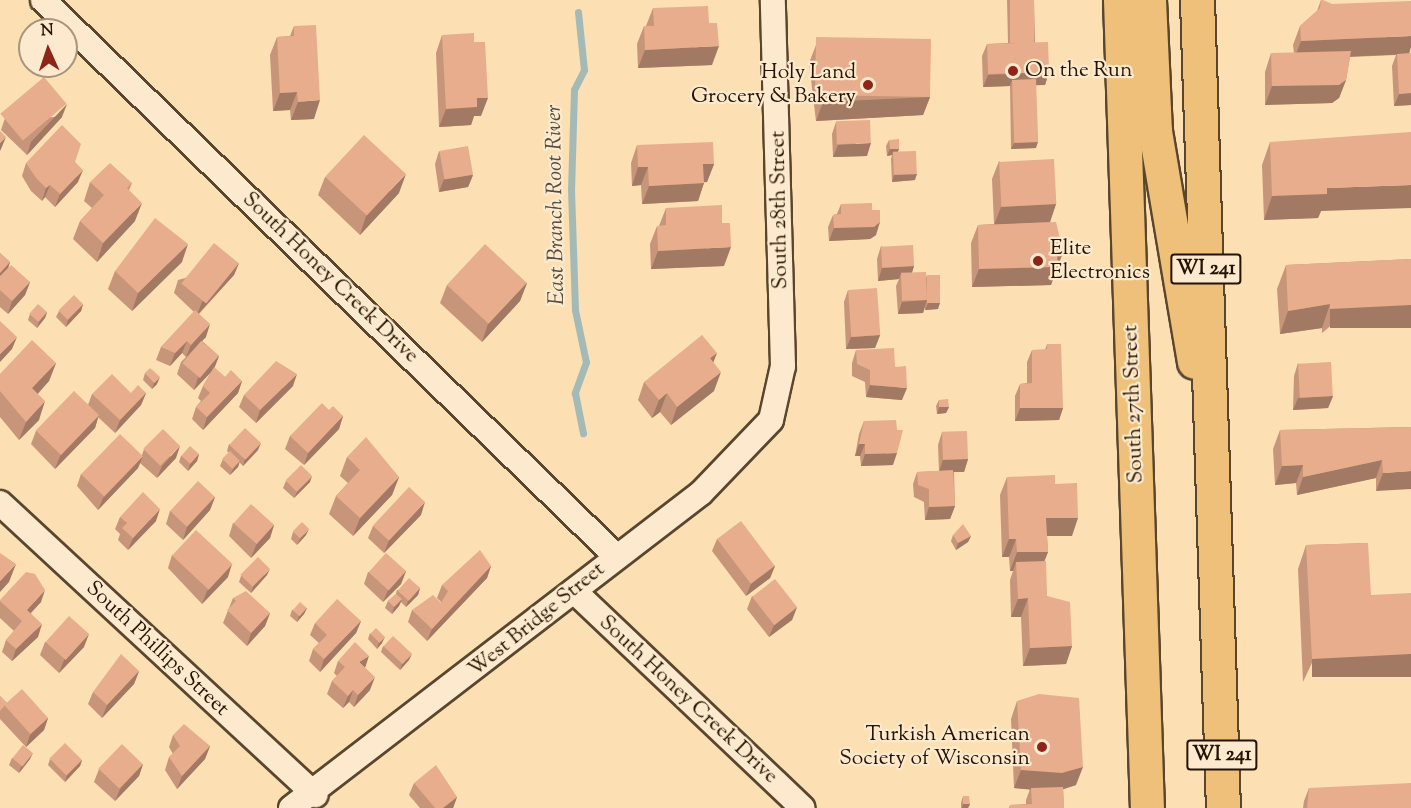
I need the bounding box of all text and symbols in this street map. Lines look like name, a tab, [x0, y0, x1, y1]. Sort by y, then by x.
north arrow	[18, 18, 78, 78]
text: N	[40, 20, 54, 43]
place label: On the Run	[1025, 58, 1132, 84]
place label: Holy Land Grocery & Bakery	[691, 60, 856, 110]
marker: On the Run	[1006, 64, 1020, 78]
marker: Holy Land Grocery & Bakery	[861, 78, 875, 92]
water label: East Branch Root River	[542, 104, 572, 306]
street label: South 28th Street	[766, 130, 794, 290]
street label: South Honey Creek Drive	[237, 187, 423, 369]
place label: Elite Electronics	[1050, 236, 1150, 286]
road number: WI 241	[1170, 252, 1242, 286]
marker: Elite Electronics	[1031, 254, 1045, 268]
street label: South 27th Street	[1119, 324, 1149, 484]
street label: West Bridge Street	[464, 557, 610, 683]
street label: South Phillips Street	[80, 576, 234, 722]
street label: South Honey Creek Drive	[593, 611, 783, 789]
place label: Turkish American Society of Wisconsin	[839, 722, 1030, 772]
road number: WI 241	[1186, 738, 1258, 772]
marker: Turkish American Society of Wisconsin	[1035, 740, 1049, 754]

